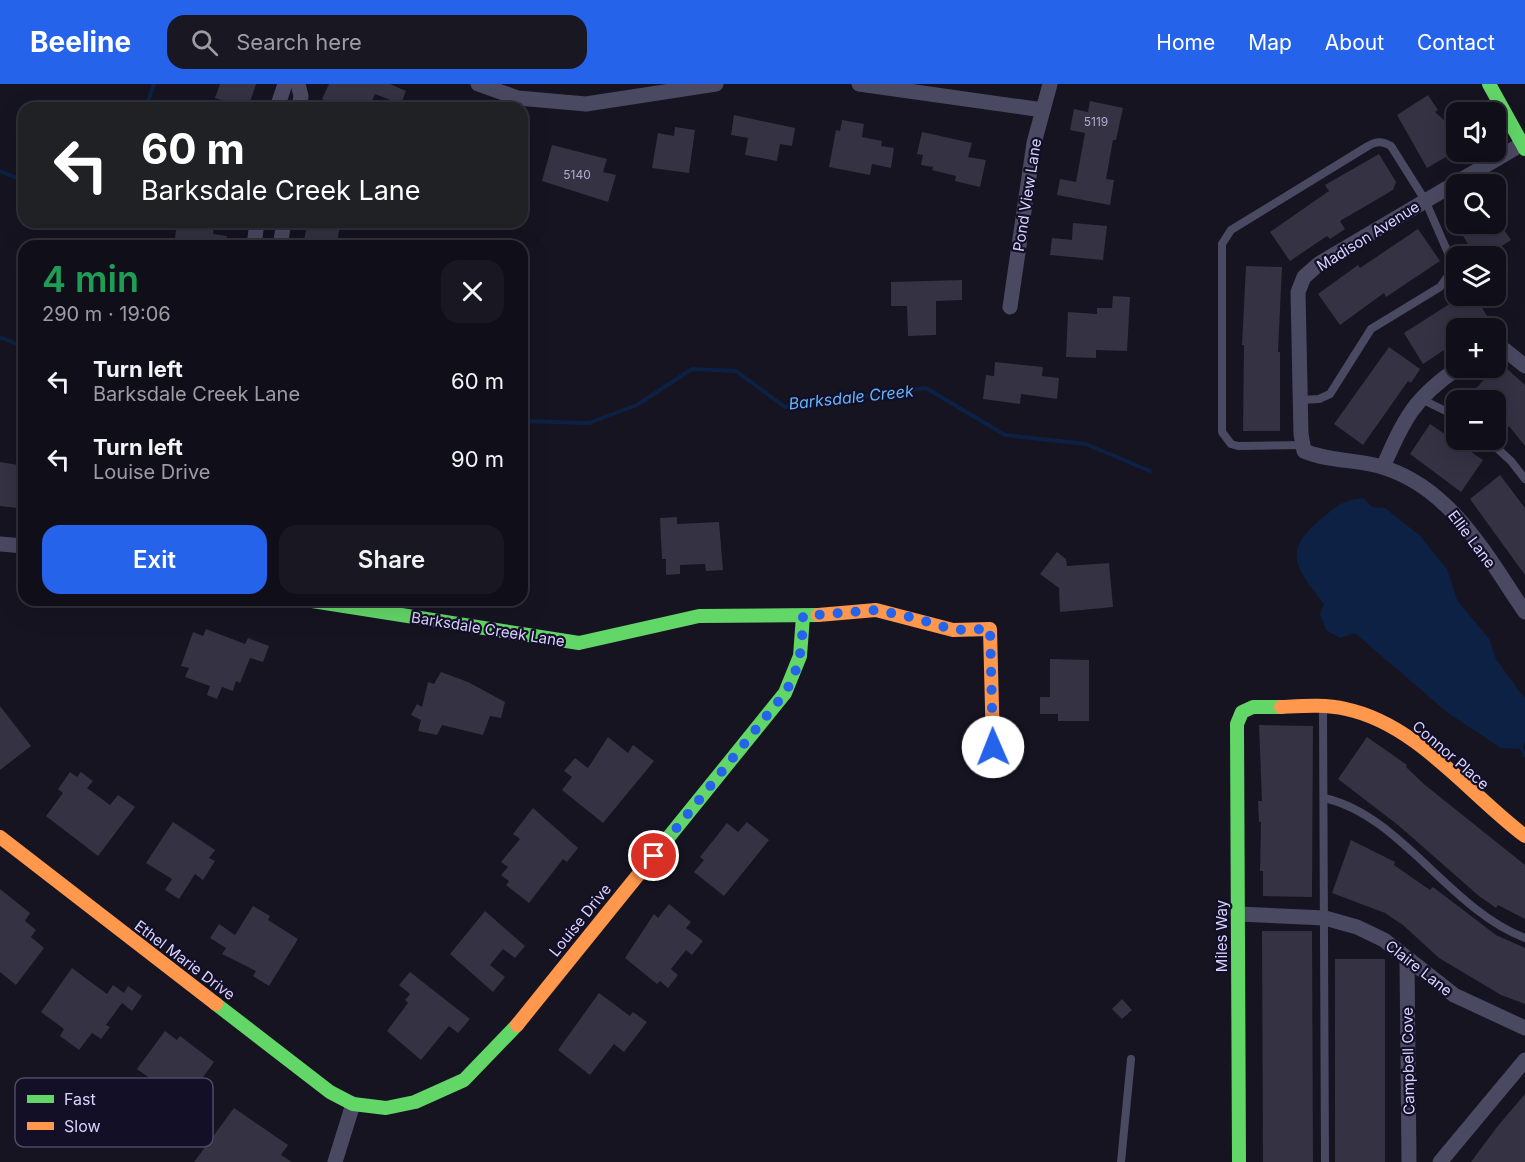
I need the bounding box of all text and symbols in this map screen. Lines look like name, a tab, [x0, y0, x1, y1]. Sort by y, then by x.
search box	[167, 15, 587, 69]
text: Beeline	[30, 25, 131, 59]
icon: search	[188, 26, 221, 59]
text: Search here	[236, 29, 362, 55]
text: Home	[1156, 30, 1215, 55]
text: Map	[1248, 30, 1292, 55]
text: About	[1325, 30, 1384, 55]
text: Contact	[1417, 30, 1495, 55]
map controls	[1446, 102, 1506, 450]
button: sound	[1446, 102, 1506, 162]
house number: 5119	[1084, 114, 1108, 129]
text: 60 m	[141, 123, 245, 174]
icon: left	[42, 126, 120, 204]
street label: Pond View Lane	[1009, 137, 1045, 253]
house number: 5140	[563, 167, 591, 182]
text: Barksdale Creek Lane	[141, 174, 421, 207]
button: search	[1446, 174, 1506, 234]
street label: Madison Avenue	[1313, 197, 1423, 275]
button: layers	[1446, 246, 1506, 306]
text: 4 min	[42, 257, 139, 301]
button: close	[441, 260, 504, 323]
text: 290 m · 19:06	[42, 302, 171, 326]
button: +	[1446, 318, 1506, 378]
text: Turn left	[93, 356, 183, 382]
icon: left	[42, 365, 75, 398]
text: 60 m	[451, 368, 504, 394]
water label: Barksdale Creek	[787, 380, 915, 414]
text: Barksdale Creek Lane	[93, 382, 300, 406]
button: −	[1446, 390, 1506, 450]
text: Turn left	[93, 434, 183, 460]
icon: left	[42, 443, 75, 476]
text: 90 m	[451, 446, 504, 472]
text: Louise Drive	[93, 460, 210, 484]
street label: Ellie Lane	[1444, 506, 1500, 572]
button: Exit	[42, 525, 267, 594]
button: Share	[279, 525, 504, 594]
street label: Barksdale Creek Lane	[410, 607, 566, 651]
position arrow	[961, 715, 1025, 779]
street label: Connor Place	[1409, 717, 1493, 793]
pin	[628, 830, 679, 881]
icon: arrive	[637, 839, 670, 872]
street label: Louise Drive	[545, 880, 615, 960]
street label: Miles Way	[1212, 899, 1231, 972]
street label: Ethel Marie Drive	[131, 916, 239, 1004]
street label: Claire Lane	[1382, 936, 1456, 1000]
street label: Campbell Cove	[1398, 1007, 1418, 1115]
legend	[15, 1078, 213, 1147]
text: Fast	[64, 1089, 96, 1109]
text: Slow	[64, 1116, 101, 1136]

